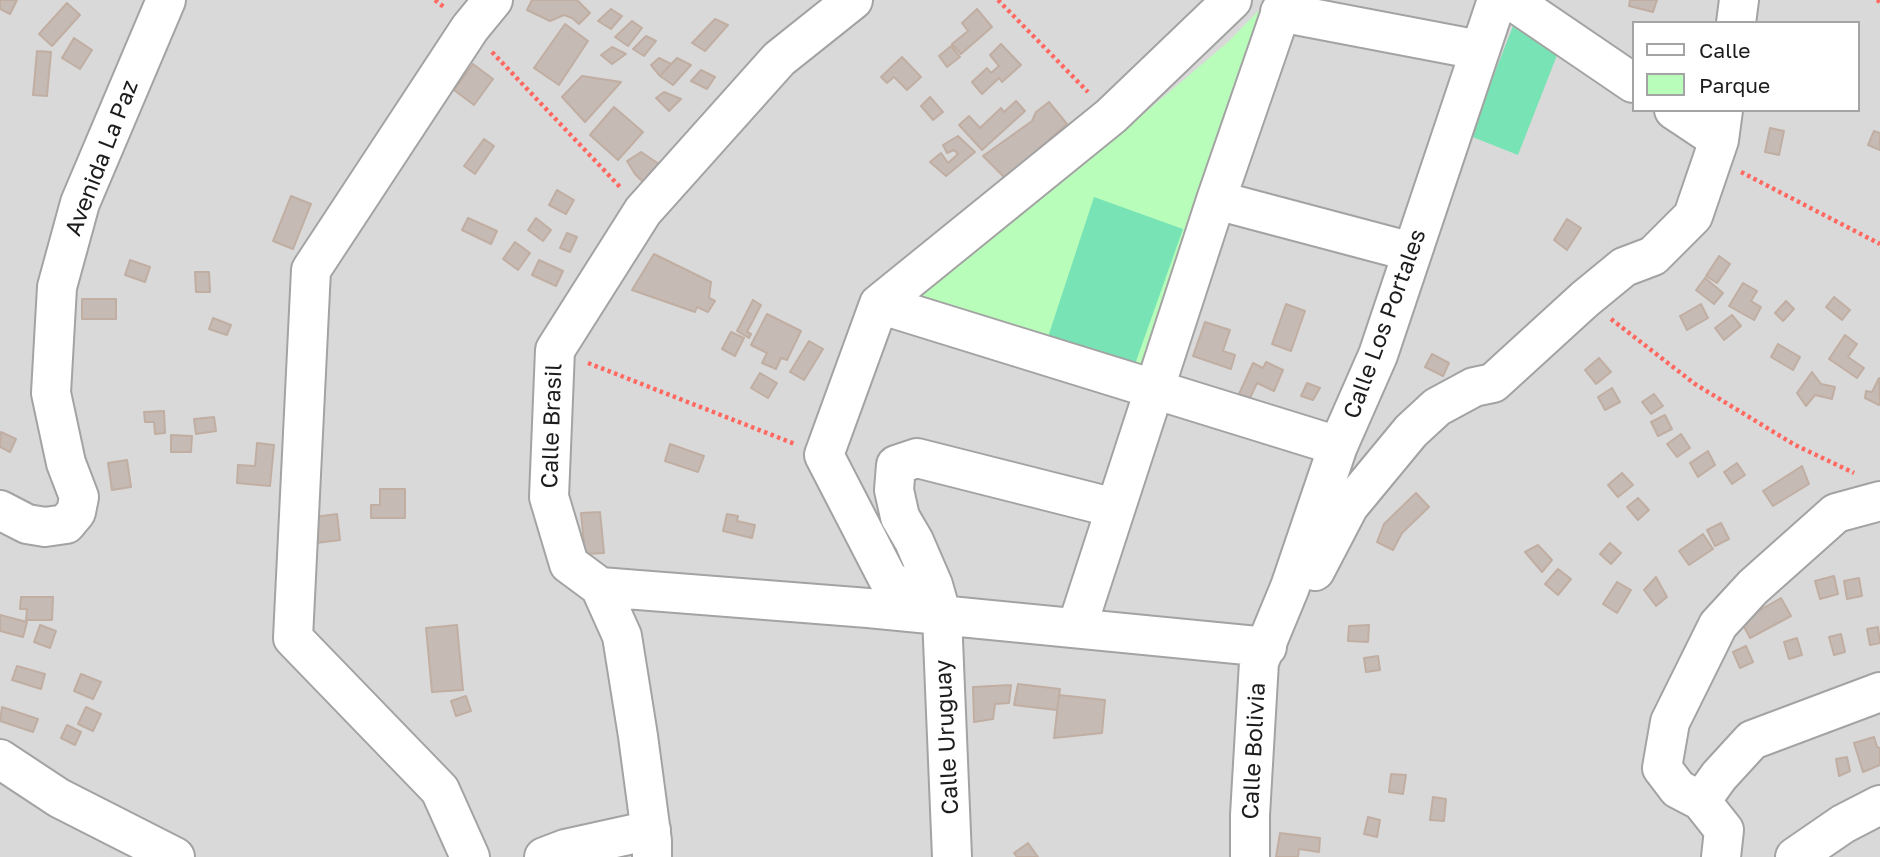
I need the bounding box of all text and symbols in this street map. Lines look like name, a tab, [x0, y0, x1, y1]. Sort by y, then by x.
legend	[1632, 21, 1859, 112]
text: Calle	[1699, 37, 1751, 63]
text: Parque	[1699, 72, 1770, 98]
street label: Avenida La Paz	[60, 76, 144, 240]
street label: Calle Los Portales	[1338, 225, 1432, 423]
street label: Calle Brasil	[536, 363, 568, 489]
street label: Calle Uruguay	[929, 659, 965, 815]
street label: Calle Bolivia	[1237, 682, 1271, 820]

